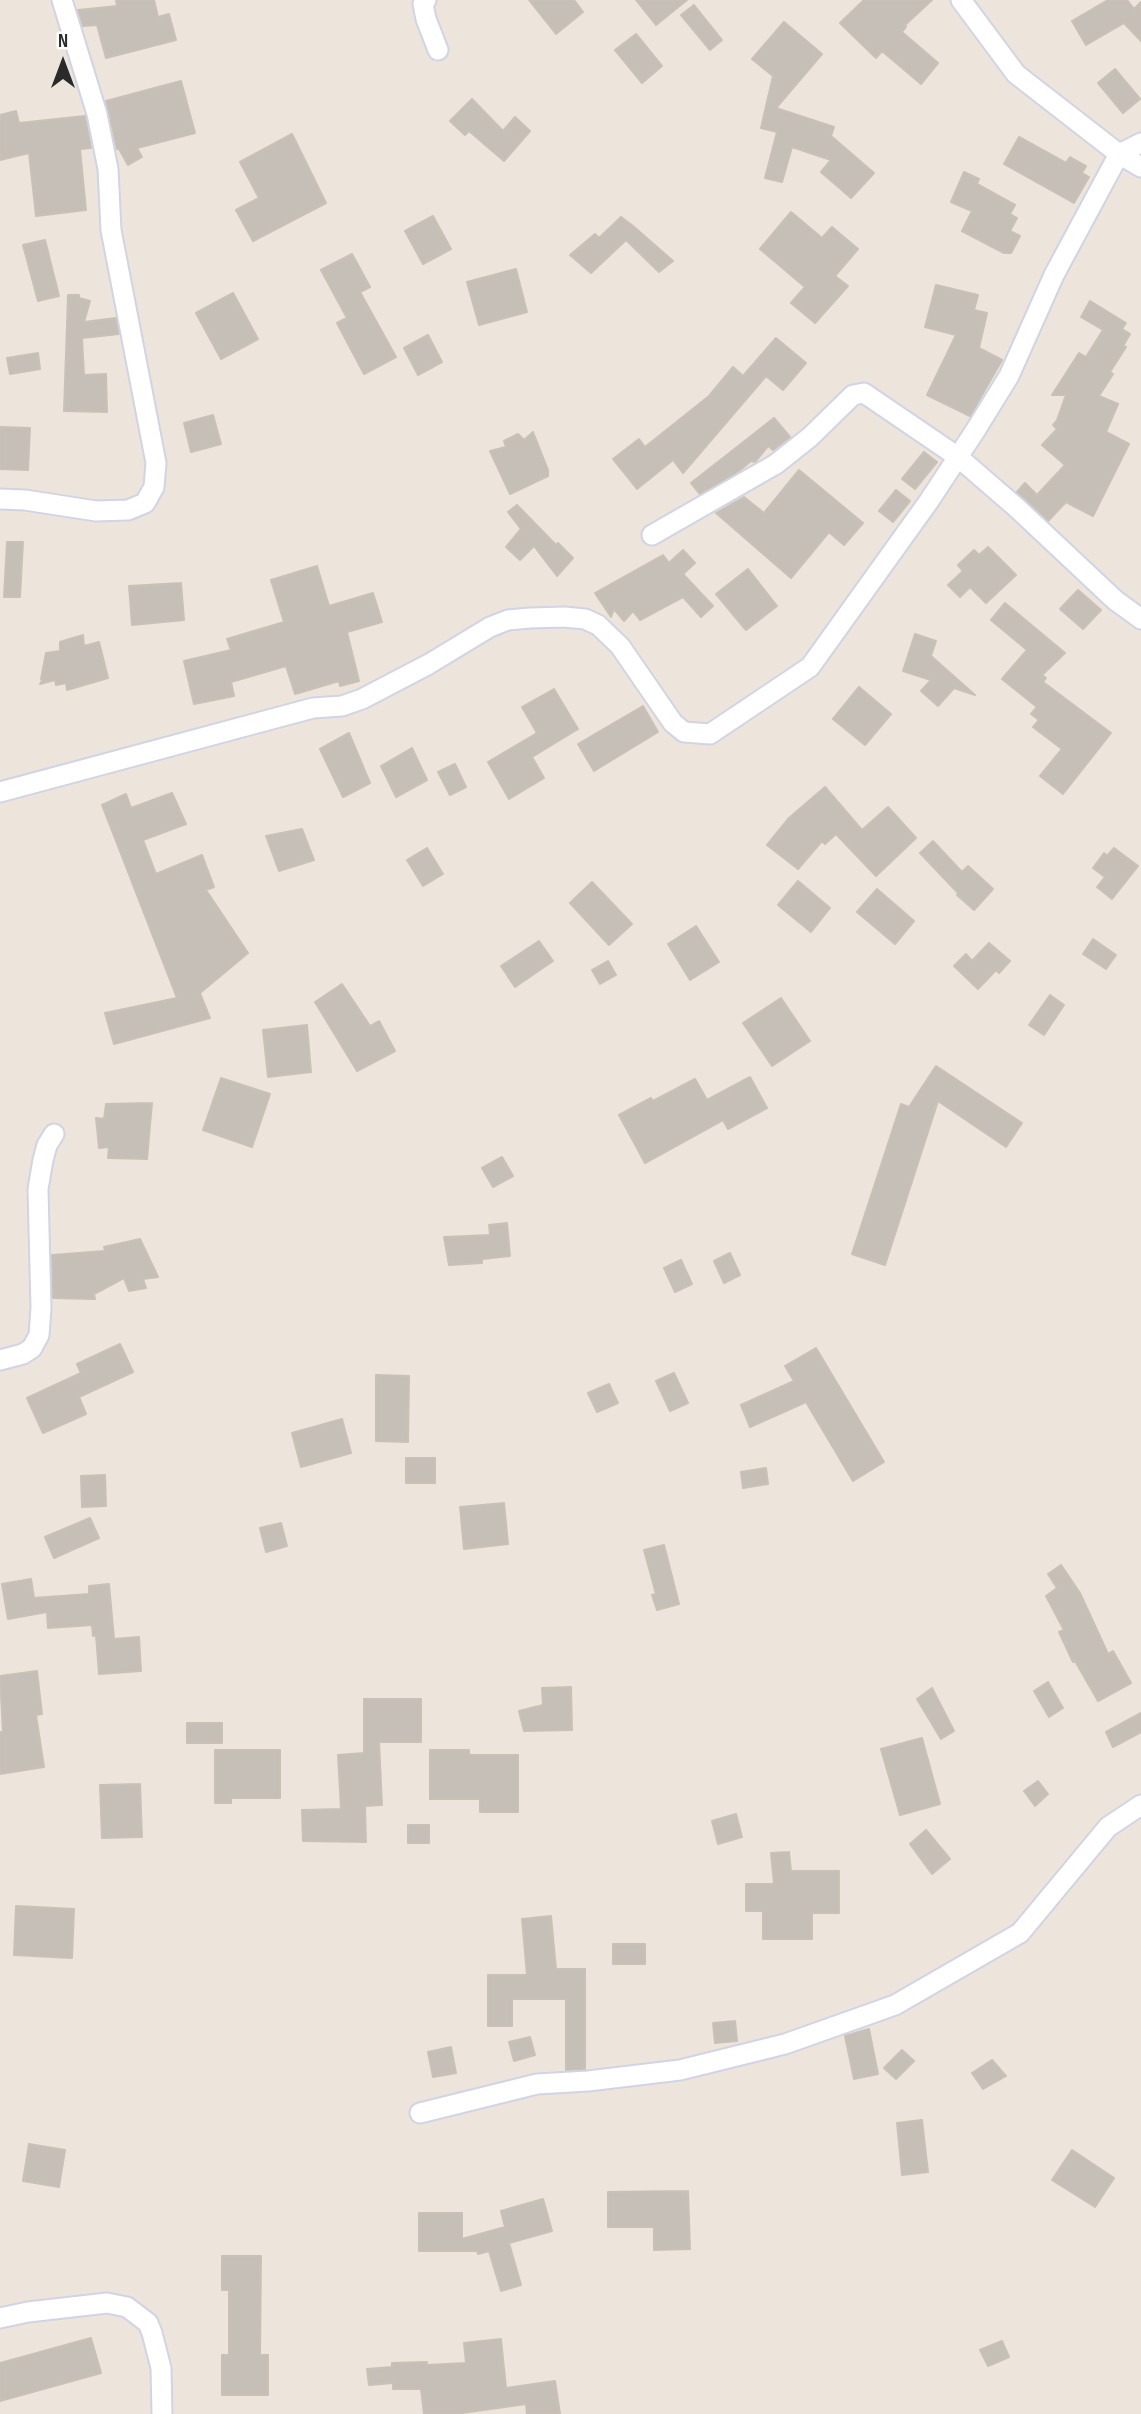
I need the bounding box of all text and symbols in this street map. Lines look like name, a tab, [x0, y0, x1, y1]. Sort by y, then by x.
north arrow	[28, 28, 98, 98]
text: N	[58, 30, 68, 53]

